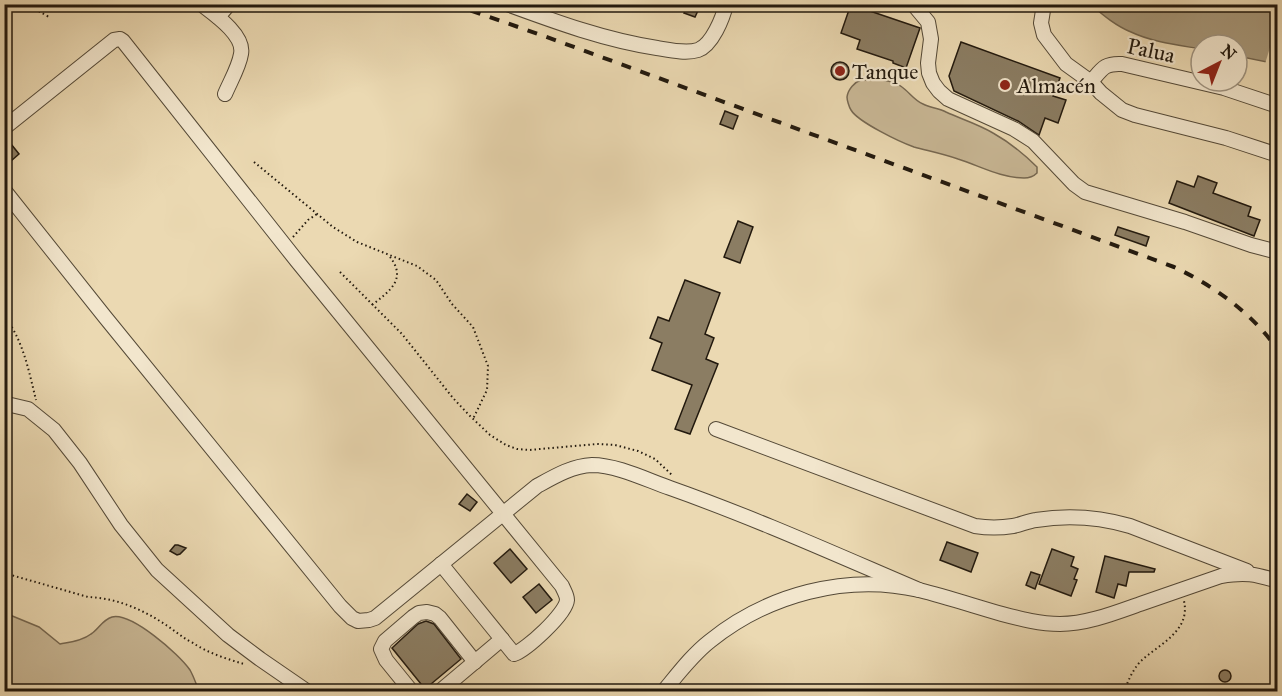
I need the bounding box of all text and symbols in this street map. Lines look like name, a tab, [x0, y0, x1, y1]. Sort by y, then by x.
street label: Palua	[1124, 32, 1178, 69]
north arrow	[1189, 33, 1249, 93]
text: N	[1217, 41, 1240, 64]
place label: Tanque	[852, 58, 918, 85]
marker: Tanque	[833, 64, 847, 78]
place label: Almacén	[1016, 72, 1096, 99]
marker: Almacén	[998, 78, 1012, 92]

